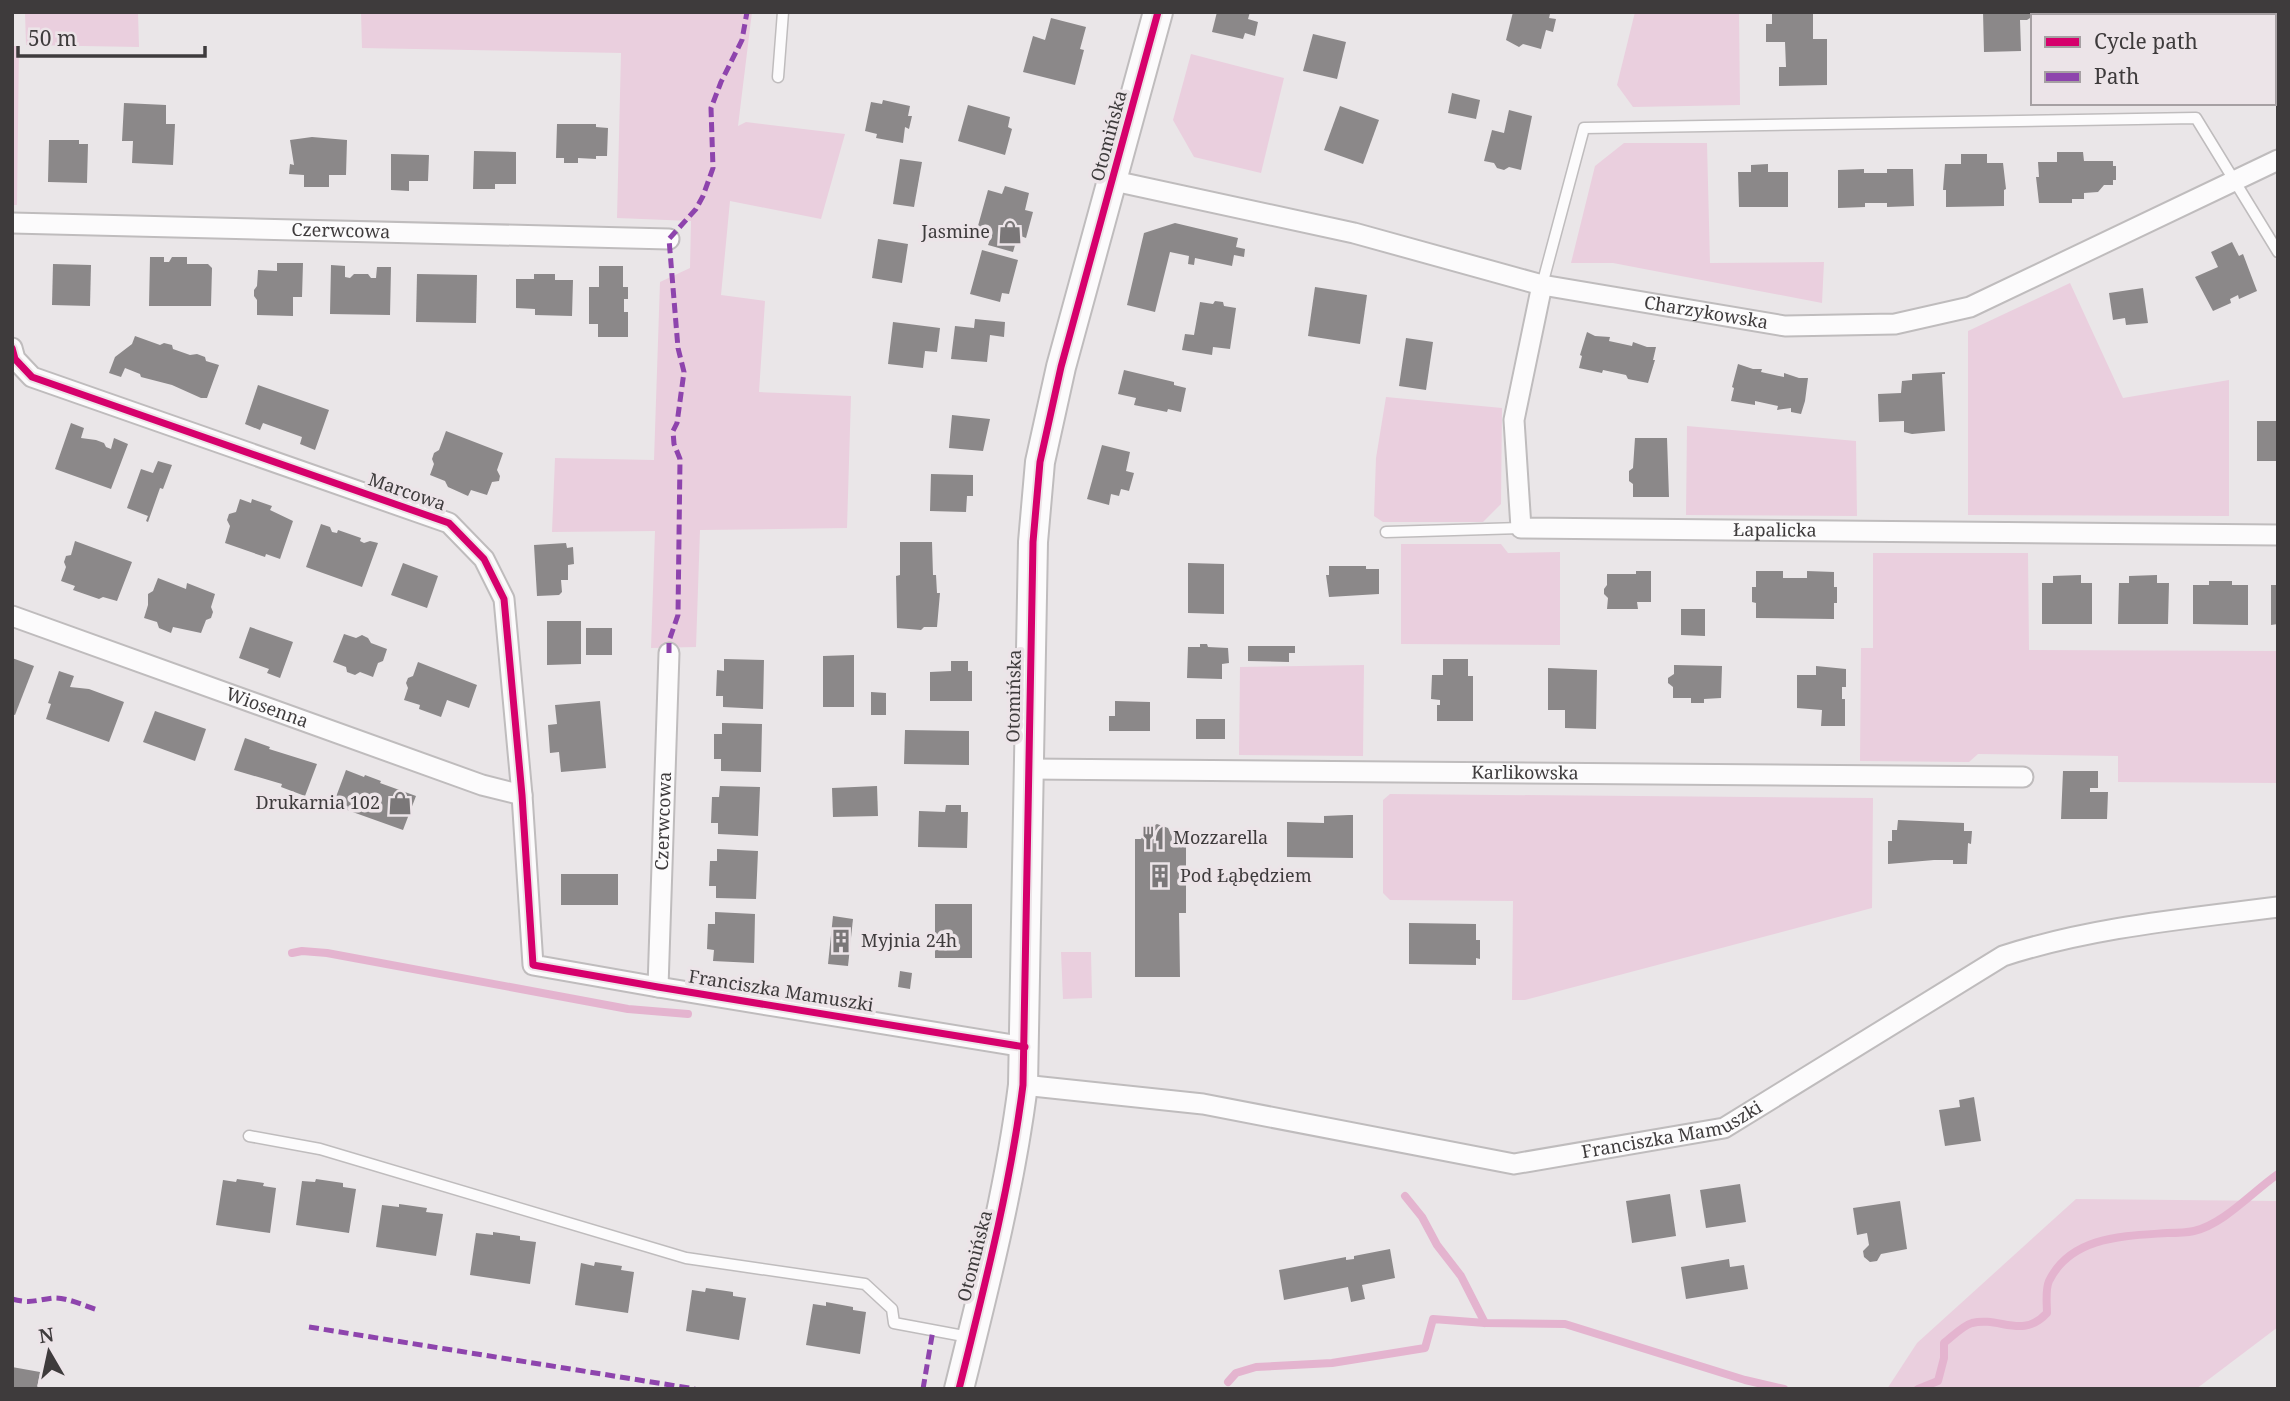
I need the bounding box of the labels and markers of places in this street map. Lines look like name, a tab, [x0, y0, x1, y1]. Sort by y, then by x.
shop icon: Jasmine	[996, 218, 1024, 246]
place label: Jasmine	[920, 219, 990, 243]
shop icon: Drukarnia 102	[386, 789, 414, 817]
place label: Drukarnia 102	[255, 790, 380, 814]
restaurant icon: Mozzarella	[1139, 824, 1167, 852]
place label: Mozzarella	[1173, 825, 1268, 849]
building icon: Pod Łąbędziem	[1146, 862, 1174, 890]
place label: Pod Łąbędziem	[1180, 863, 1312, 887]
building icon: Myjnia 24h	[827, 927, 855, 955]
place label: Myjnia 24h	[861, 928, 957, 952]

